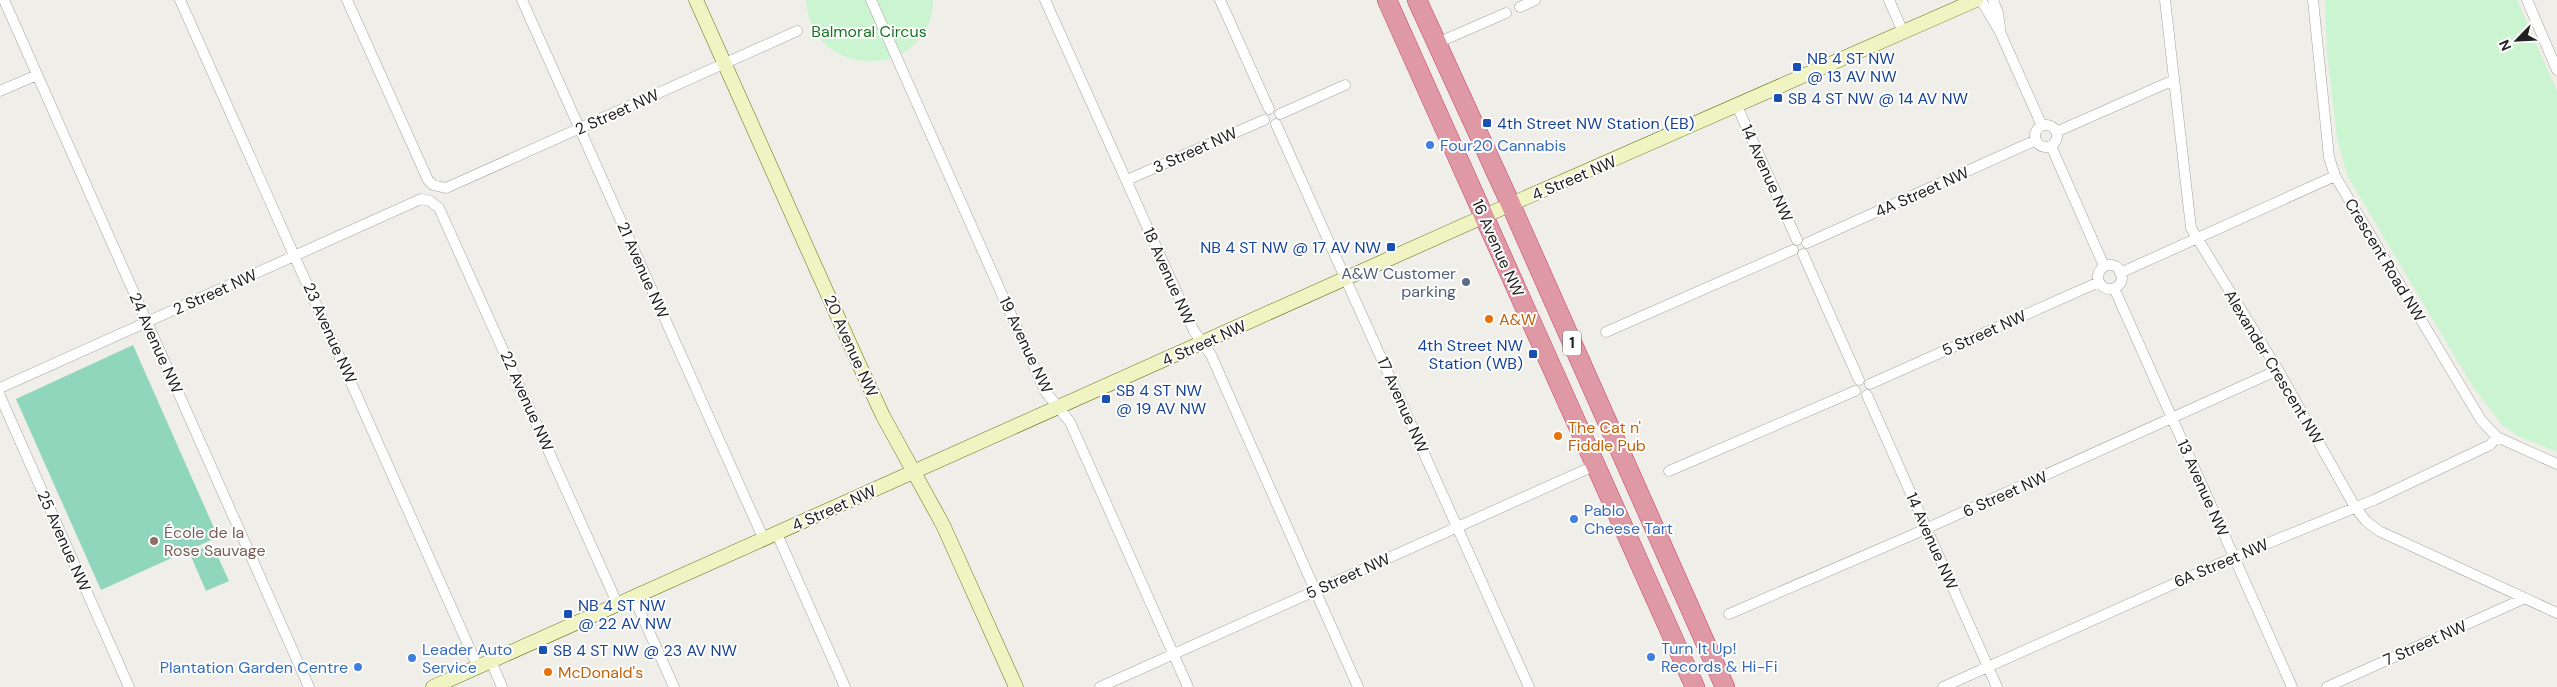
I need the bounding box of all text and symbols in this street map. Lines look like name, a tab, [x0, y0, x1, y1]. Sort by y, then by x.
north arrow	[2492, 15, 2542, 65]
park label: Balmoral Circus	[811, 21, 927, 42]
text: N	[2495, 37, 2515, 54]
place label: NB 4 ST NW @ 13 AV NW	[1807, 48, 1897, 87]
marker: NB 4 ST NW @ 13 AV NW	[1791, 61, 1803, 73]
street label: 2 Street NW	[572, 84, 663, 140]
place label: SB 4 ST NW @ 14 AV NW	[1788, 88, 1969, 109]
marker: SB 4 ST NW @ 14 AV NW	[1772, 92, 1784, 104]
place label: 4th Street NW Station (EB)	[1497, 113, 1695, 134]
marker: 4th Street NW Station (EB)	[1481, 117, 1493, 129]
street label: 14 Avenue NW	[1736, 121, 1798, 225]
street label: 3 Street NW	[1150, 122, 1241, 178]
place label: Four20 Cannabis	[1440, 135, 1566, 156]
marker: Four20 Cannabis	[1424, 139, 1436, 151]
street label: 4 Street NW	[1528, 151, 1620, 205]
street label: 4A Street NW	[1872, 162, 1973, 222]
street label: Crescent Road NW	[2340, 194, 2430, 326]
street label: 16 Avenue NW	[1467, 196, 1529, 300]
street label: 21 Avenue NW	[612, 218, 674, 322]
street label: 18 Avenue NW	[1138, 224, 1200, 328]
place label: NB 4 ST NW @ 17 AV NW	[1200, 237, 1381, 258]
marker: NB 4 ST NW @ 17 AV NW	[1385, 241, 1397, 253]
place label: A&W Customer parking	[1341, 263, 1456, 302]
street label: 2 Street NW	[170, 264, 261, 320]
marker: A&W Customer parking	[1460, 276, 1472, 288]
street label: 23 Avenue NW	[298, 279, 362, 387]
street label: Alexander Crescent NW	[2219, 286, 2329, 449]
street label: 24 Avenue NW	[124, 289, 188, 397]
street label: 20 Avenue NW	[819, 292, 883, 401]
street label: 19 Avenue NW	[994, 293, 1058, 397]
street label: 5 Street NW	[1939, 305, 2030, 361]
place label: A&W	[1499, 309, 1537, 330]
marker: A&W	[1483, 313, 1495, 325]
street label: 4 Street NW	[1159, 315, 1250, 371]
road number: 1	[1563, 330, 1581, 356]
place label: 4th Street NW Station (WB)	[1417, 335, 1524, 374]
street label: 22 Avenue NW	[495, 347, 559, 455]
marker: 4th Street NW Station (WB)	[1527, 348, 1539, 360]
street label: 17 Avenue NW	[1372, 354, 1434, 457]
place label: SB 4 ST NW @ 19 AV NW	[1116, 380, 1207, 419]
marker: SB 4 ST NW @ 19 AV NW	[1100, 393, 1112, 405]
place label: The Cat n' Fiddle Pub	[1568, 417, 1646, 456]
marker: The Cat n' Fiddle Pub	[1552, 430, 1564, 442]
street label: 13 Avenue NW	[2172, 436, 2234, 540]
street label: 6 Street NW	[1959, 466, 2051, 522]
street label: 4 Street NW	[789, 480, 880, 536]
street label: 25 Avenue NW	[32, 487, 96, 595]
street label: 14 Avenue NW	[1901, 489, 1963, 593]
place label: Pablo Cheese Tart	[1584, 500, 1673, 539]
marker: Pablo Cheese Tart	[1568, 513, 1580, 525]
place label: École de la Rose Sauvage	[164, 522, 265, 561]
street label: 6A Street NW	[2171, 534, 2272, 592]
marker: École de la Rose Sauvage	[148, 535, 160, 547]
street label: 5 Street NW	[1303, 548, 1394, 604]
place label: NB 4 ST NW @ 22 AV NW	[578, 595, 672, 634]
marker: NB 4 ST NW @ 22 AV NW	[562, 608, 574, 620]
street label: 7 Street NW	[2380, 615, 2470, 671]
place label: Turn It Up! Records & Hi-Fi	[1661, 638, 1777, 677]
place label: Leader Auto Service	[422, 639, 512, 678]
place label: SB 4 ST NW @ 23 AV NW	[553, 640, 738, 661]
marker: SB 4 ST NW @ 23 AV NW	[537, 644, 549, 656]
marker: Turn It Up! Records & Hi-Fi	[1645, 651, 1657, 663]
marker: Leader Auto Service	[406, 652, 418, 664]
place label: Plantation Garden Centre	[160, 657, 348, 678]
marker: Plantation Garden Centre	[352, 661, 364, 673]
place label: McDonald's	[558, 662, 643, 683]
marker: McDonald's	[542, 666, 554, 678]

